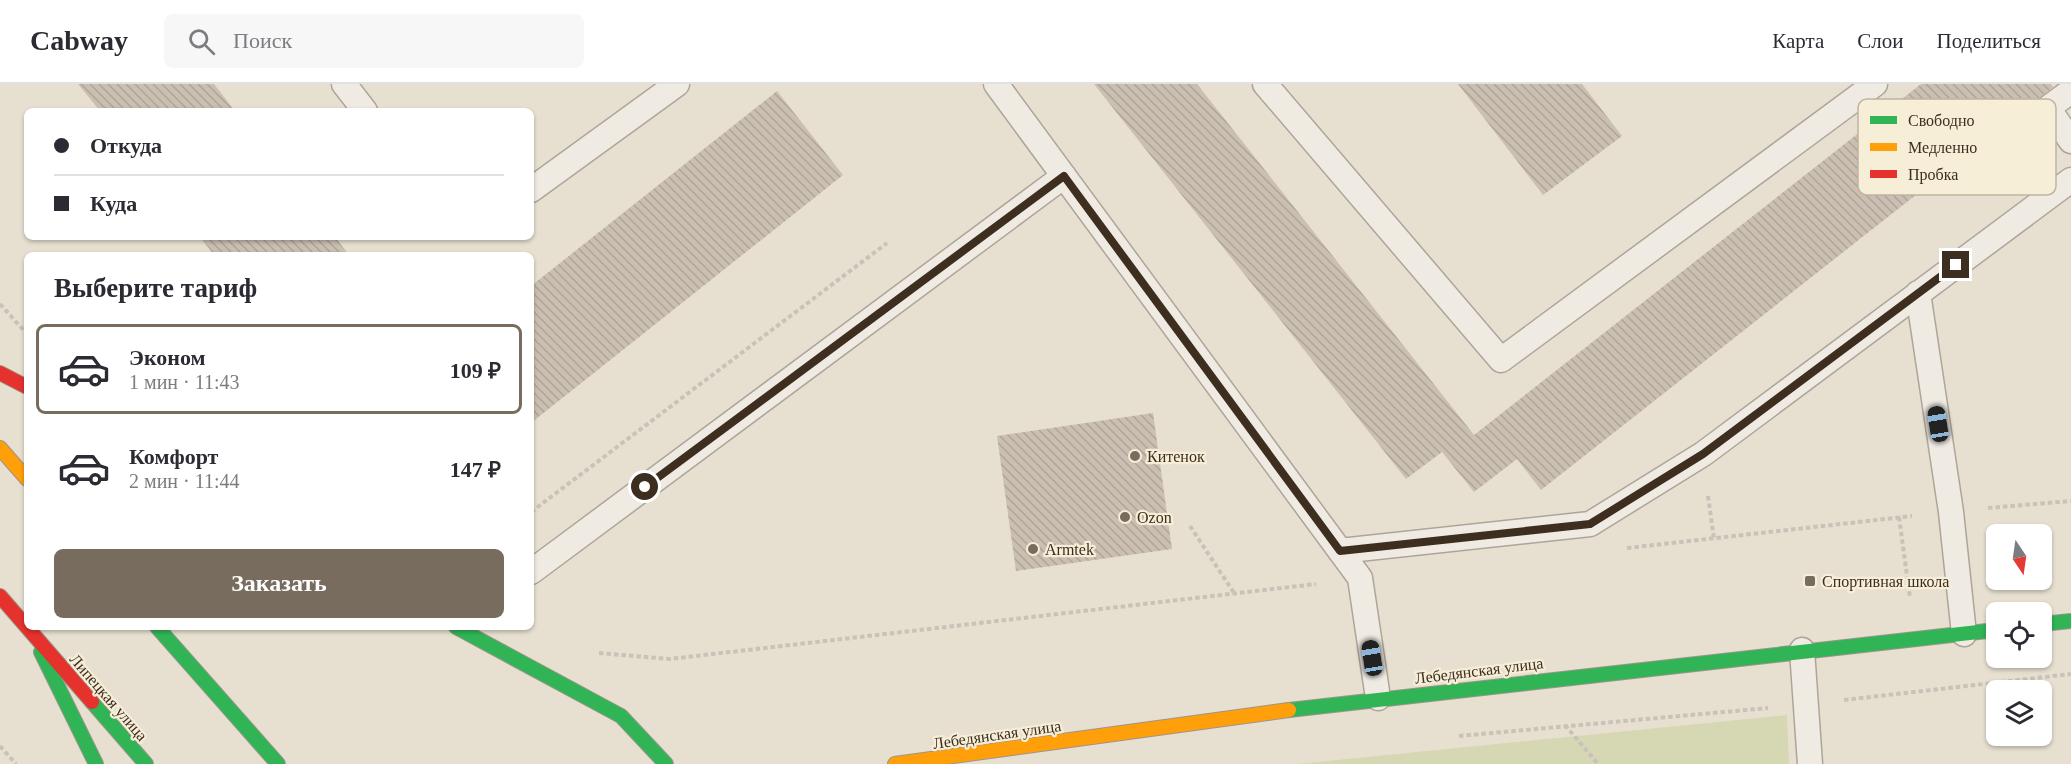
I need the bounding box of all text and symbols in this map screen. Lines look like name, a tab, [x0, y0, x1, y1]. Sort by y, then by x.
search box	[164, 14, 584, 68]
text: Cabway	[30, 25, 128, 56]
icon: search	[185, 25, 218, 58]
text: Поиск	[233, 28, 292, 53]
text: Карта	[1772, 29, 1824, 53]
text: Слои	[1857, 29, 1903, 53]
text: Поделиться	[1936, 29, 2041, 53]
legend	[1858, 99, 2056, 195]
text: Свободно	[1908, 112, 1975, 130]
text: Откуда	[90, 133, 162, 158]
text: Медленно	[1908, 139, 1977, 157]
text: Пробка	[1908, 166, 1958, 184]
text: Куда	[90, 191, 137, 216]
route end	[1942, 251, 1969, 278]
text: Выберите тариф	[54, 273, 257, 303]
icon: car	[57, 342, 111, 396]
text: Эконом	[129, 345, 206, 370]
text: 109 ₽	[450, 358, 501, 383]
text: 1 мин · 11:43	[129, 371, 240, 393]
car	[1926, 405, 1950, 443]
icon: car	[57, 441, 111, 495]
text: Комфорт	[129, 444, 218, 469]
place label: Китенок	[1147, 448, 1205, 465]
marker: Китенок	[1128, 449, 1142, 463]
text: 147 ₽	[450, 457, 501, 482]
text: 2 мин · 11:44	[129, 470, 240, 492]
route start	[631, 473, 658, 500]
place label: Ozon	[1137, 509, 1172, 526]
marker: Ozon	[1118, 510, 1132, 524]
north arrow	[1986, 524, 2052, 590]
map controls	[1986, 524, 2052, 746]
place label: Armtek	[1045, 541, 1094, 558]
marker: Armtek	[1026, 542, 1040, 556]
button: Заказать	[54, 549, 504, 618]
place label: Спортивная школа	[1822, 573, 1949, 591]
marker: Спортивная школа	[1803, 574, 1817, 588]
button: locate	[1986, 602, 2052, 668]
car	[1360, 639, 1384, 677]
street label: Липецкая улица	[66, 651, 151, 745]
street label: Лебедянская улица	[1414, 654, 1544, 688]
button: layers	[1986, 680, 2052, 746]
street label: Лебедянская улица	[932, 717, 1062, 753]

